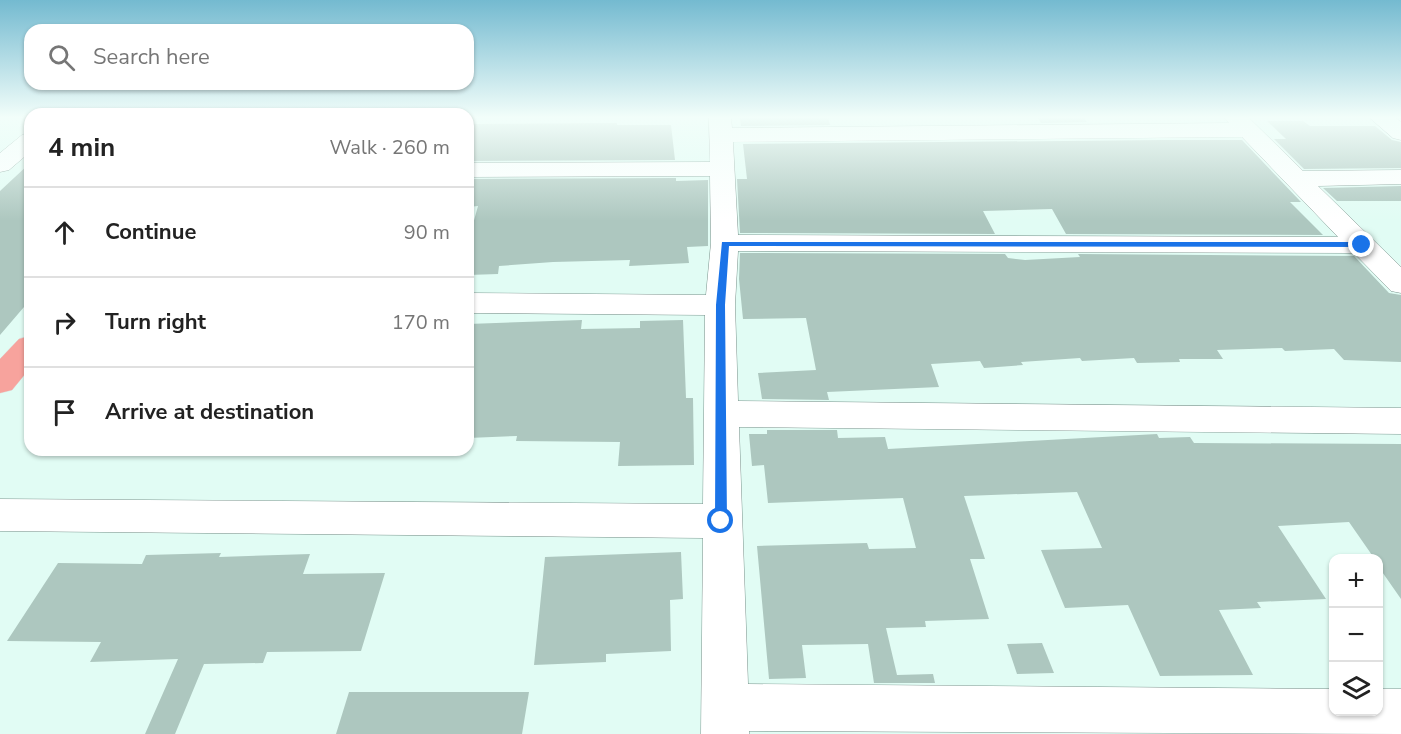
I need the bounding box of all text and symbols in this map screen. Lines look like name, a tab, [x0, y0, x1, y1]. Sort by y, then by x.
search box	[24, 24, 474, 90]
icon: search	[45, 41, 78, 74]
text: Search here	[93, 42, 210, 72]
text: 4 min	[48, 130, 115, 165]
text: Walk · 260 m	[330, 134, 450, 161]
icon: ahead	[48, 216, 81, 249]
text: Continue	[105, 217, 196, 247]
text: 90 m	[404, 219, 450, 246]
route end	[1348, 231, 1374, 257]
icon: right	[48, 306, 81, 339]
text: Turn right	[105, 307, 206, 337]
text: 170 m	[392, 309, 450, 336]
icon: arrive	[48, 396, 81, 429]
text: Arrive at destination	[105, 397, 314, 427]
route start	[707, 507, 733, 533]
map controls	[1329, 554, 1383, 716]
button: +	[1329, 554, 1383, 608]
button: −	[1329, 608, 1383, 662]
button: layers	[1329, 662, 1383, 716]

